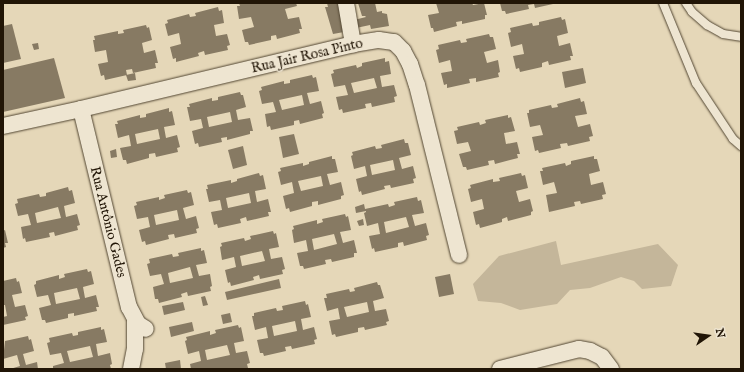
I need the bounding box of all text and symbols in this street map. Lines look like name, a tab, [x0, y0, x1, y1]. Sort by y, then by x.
street label: Rua Jair Rosa Pinto	[250, 35, 364, 77]
street label: Rua Antônio Gades	[86, 165, 130, 279]
north arrow	[688, 316, 728, 356]
text: N	[712, 327, 728, 340]

